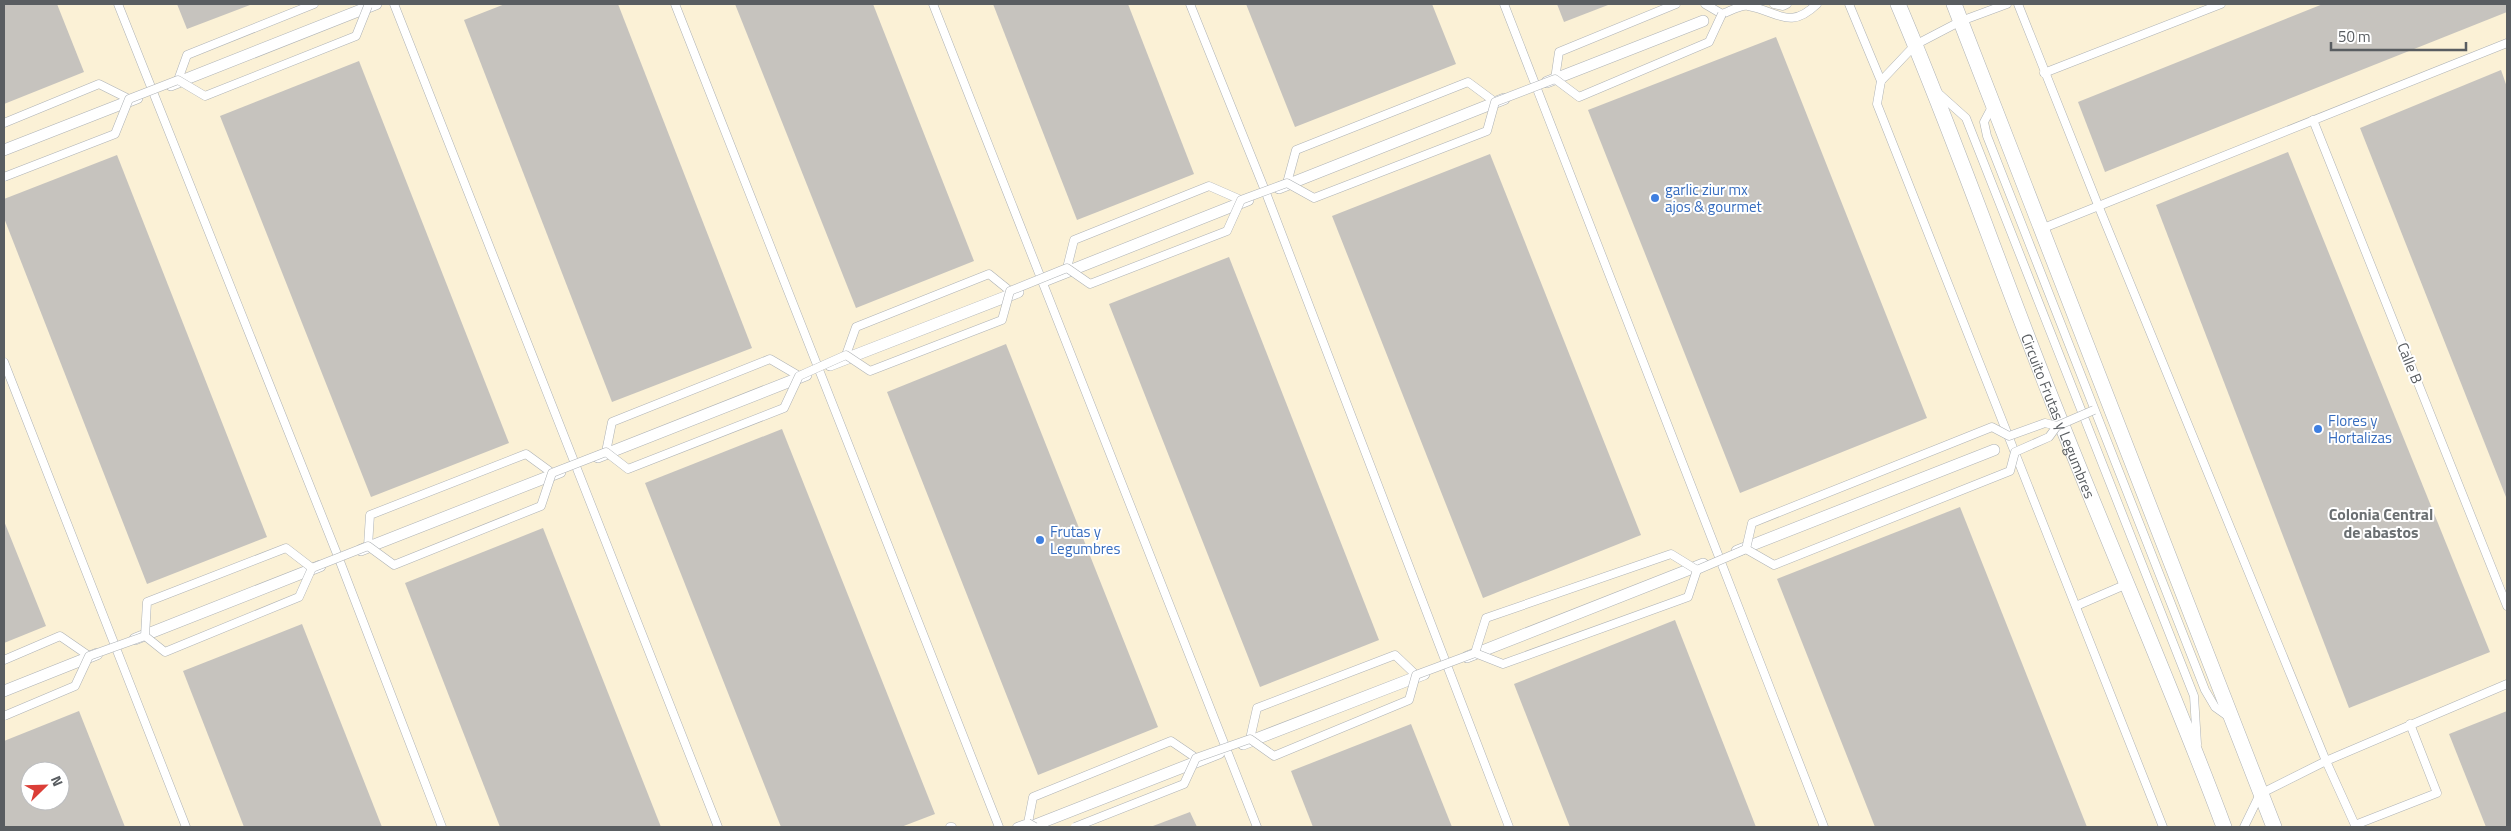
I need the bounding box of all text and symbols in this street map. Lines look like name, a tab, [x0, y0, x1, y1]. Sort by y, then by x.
scale bar	[2331, 20, 2466, 52]
text: 50 m	[2338, 25, 2371, 48]
place label: garlic ziur mx ajos & gourmet	[1665, 178, 1762, 218]
marker: garlic ziur mx ajos & gourmet	[1649, 192, 1661, 204]
street label: Circuito Frutas y Legumbres	[2016, 330, 2102, 502]
street label: Calle B	[2391, 339, 2429, 387]
place label: Flores y Hortalizas	[2328, 409, 2392, 449]
marker: Flores y Hortalizas	[2312, 423, 2324, 435]
district label: Colonia Central de abastos	[2329, 502, 2433, 544]
place label: Frutas y Legumbres	[1050, 520, 1120, 560]
marker: Frutas y Legumbres	[1034, 534, 1046, 546]
north arrow	[20, 761, 70, 811]
text: N	[46, 772, 69, 789]

